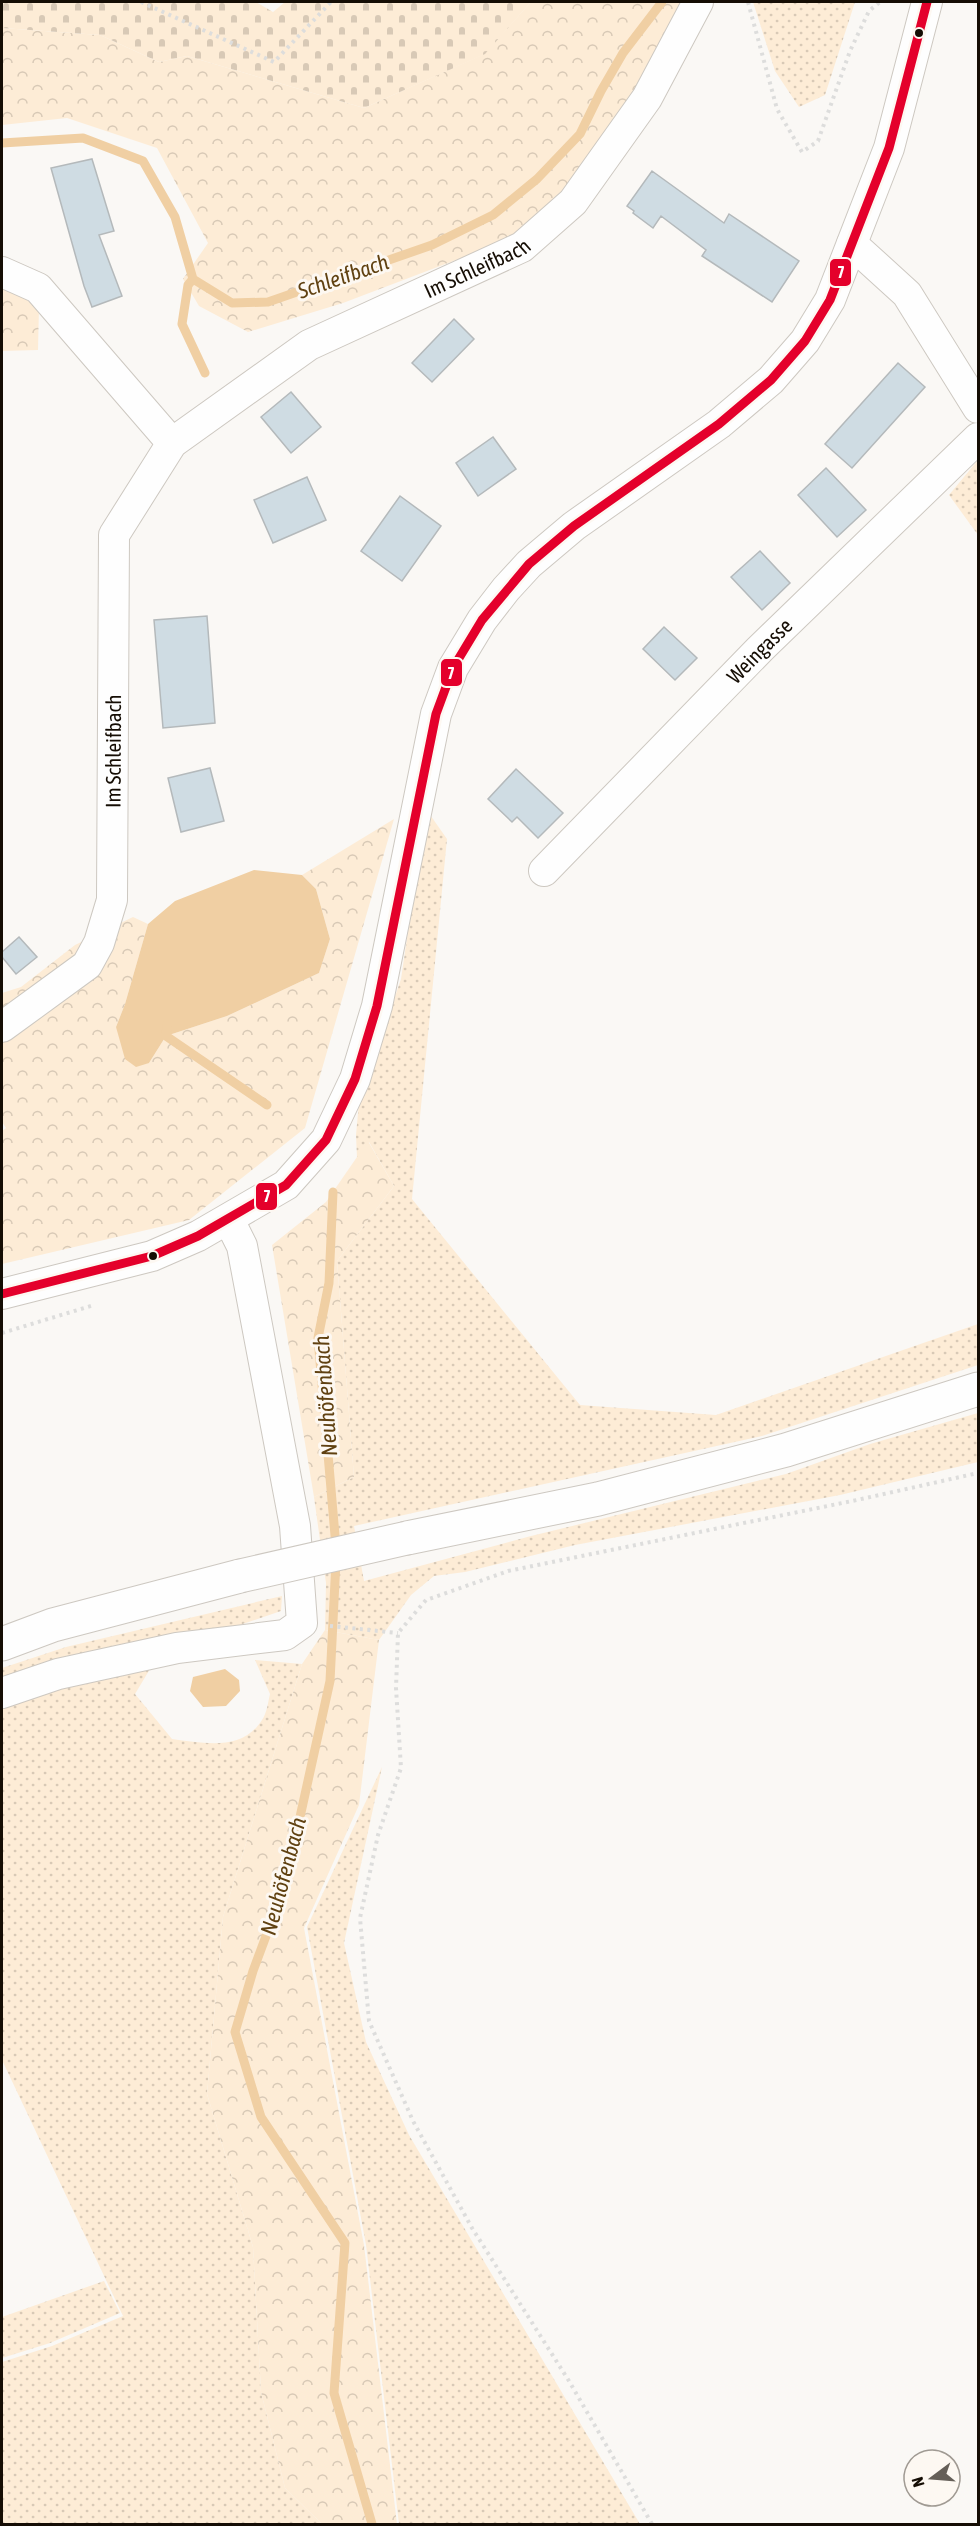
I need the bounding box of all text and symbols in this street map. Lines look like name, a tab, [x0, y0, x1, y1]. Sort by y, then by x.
unlabelled marker	[913, 27, 925, 39]
street label: Im Schleifbach	[420, 233, 535, 302]
water label: Schleifbach	[293, 248, 392, 304]
line badge: 7	[829, 258, 852, 287]
text: 7	[837, 263, 845, 281]
street label: Weingasse	[722, 613, 797, 688]
line badge: 7	[440, 658, 463, 687]
text: 7	[447, 664, 455, 682]
street label: Im Schleifbach	[101, 694, 125, 808]
line badge: 7	[255, 1182, 278, 1211]
text: 7	[263, 1187, 271, 1205]
unlabelled marker	[147, 1250, 159, 1262]
water label: Neuhöfenbach	[308, 1335, 342, 1457]
water label: Neuhöfenbach	[255, 1814, 311, 1938]
north arrow	[902, 2448, 962, 2508]
text: N	[908, 2475, 928, 2489]

